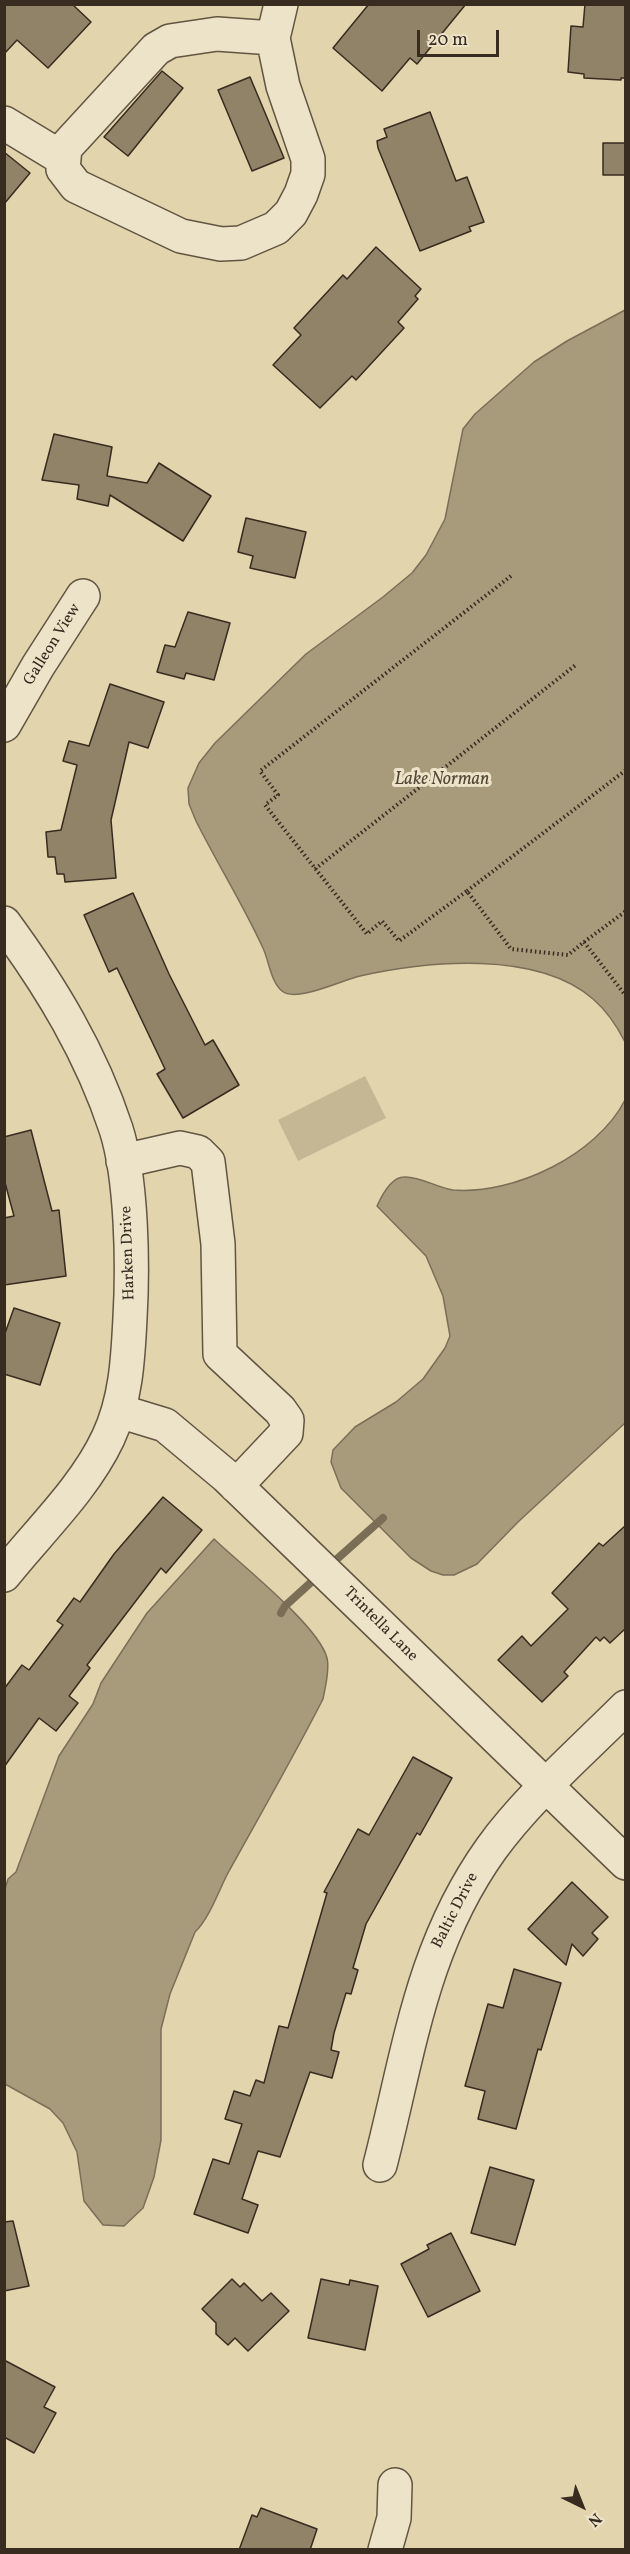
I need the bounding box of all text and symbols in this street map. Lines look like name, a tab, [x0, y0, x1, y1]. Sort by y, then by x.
scale bar	[420, 18, 502, 56]
text: 20 m	[428, 28, 468, 53]
street label: Galleon View	[20, 601, 86, 689]
water label: Lake Norman	[395, 770, 489, 792]
street label: Harken Drive	[118, 1205, 140, 1301]
street label: Trintella Lane	[339, 1584, 421, 1666]
street label: Baltic Drive	[429, 1870, 483, 1952]
north arrow	[552, 2476, 612, 2536]
text: N	[583, 2507, 606, 2531]

